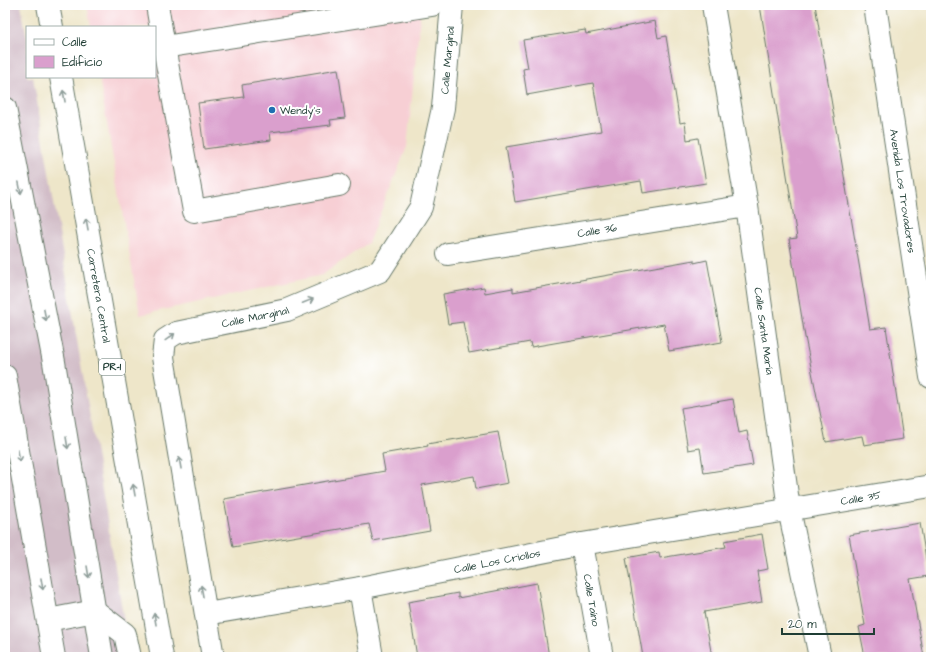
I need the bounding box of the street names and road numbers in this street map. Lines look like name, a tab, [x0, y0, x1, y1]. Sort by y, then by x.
street label: Calle Marginal	[437, 25, 458, 95]
street label: Avenida Los Trovadores	[886, 128, 920, 254]
street label: Calle 36	[576, 219, 618, 241]
street label: Carretera Central	[84, 248, 115, 344]
street label: Calle Santa María	[751, 286, 778, 376]
street label: Calle Marginal	[220, 302, 291, 331]
road number: PR-1	[99, 359, 125, 375]
street label: Calle 35	[839, 487, 882, 508]
street label: Calle Los Criollos	[453, 545, 542, 577]
street label: Calle Taíno	[580, 573, 604, 628]

